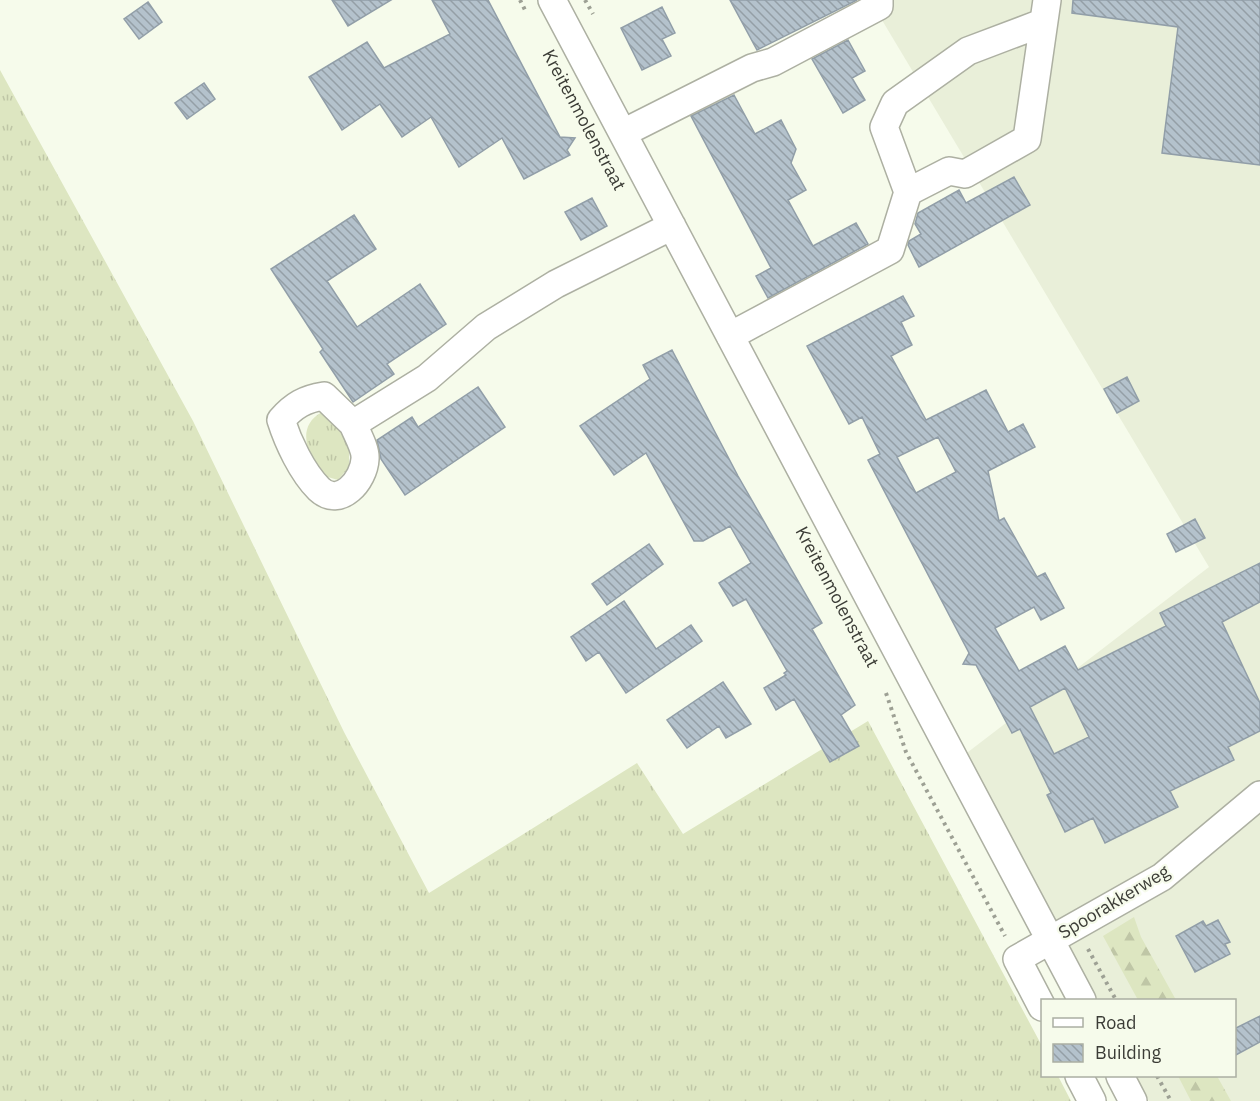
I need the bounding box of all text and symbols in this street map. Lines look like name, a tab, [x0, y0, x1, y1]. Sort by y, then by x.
street label: Kreitenmolenstraat	[538, 45, 631, 194]
street label: Kreitenmolenstraat	[791, 522, 884, 671]
street label: Spoorakkerweg	[1054, 859, 1174, 944]
legend	[1041, 999, 1236, 1077]
text: Road	[1095, 1011, 1136, 1034]
text: Building	[1095, 1041, 1162, 1064]

